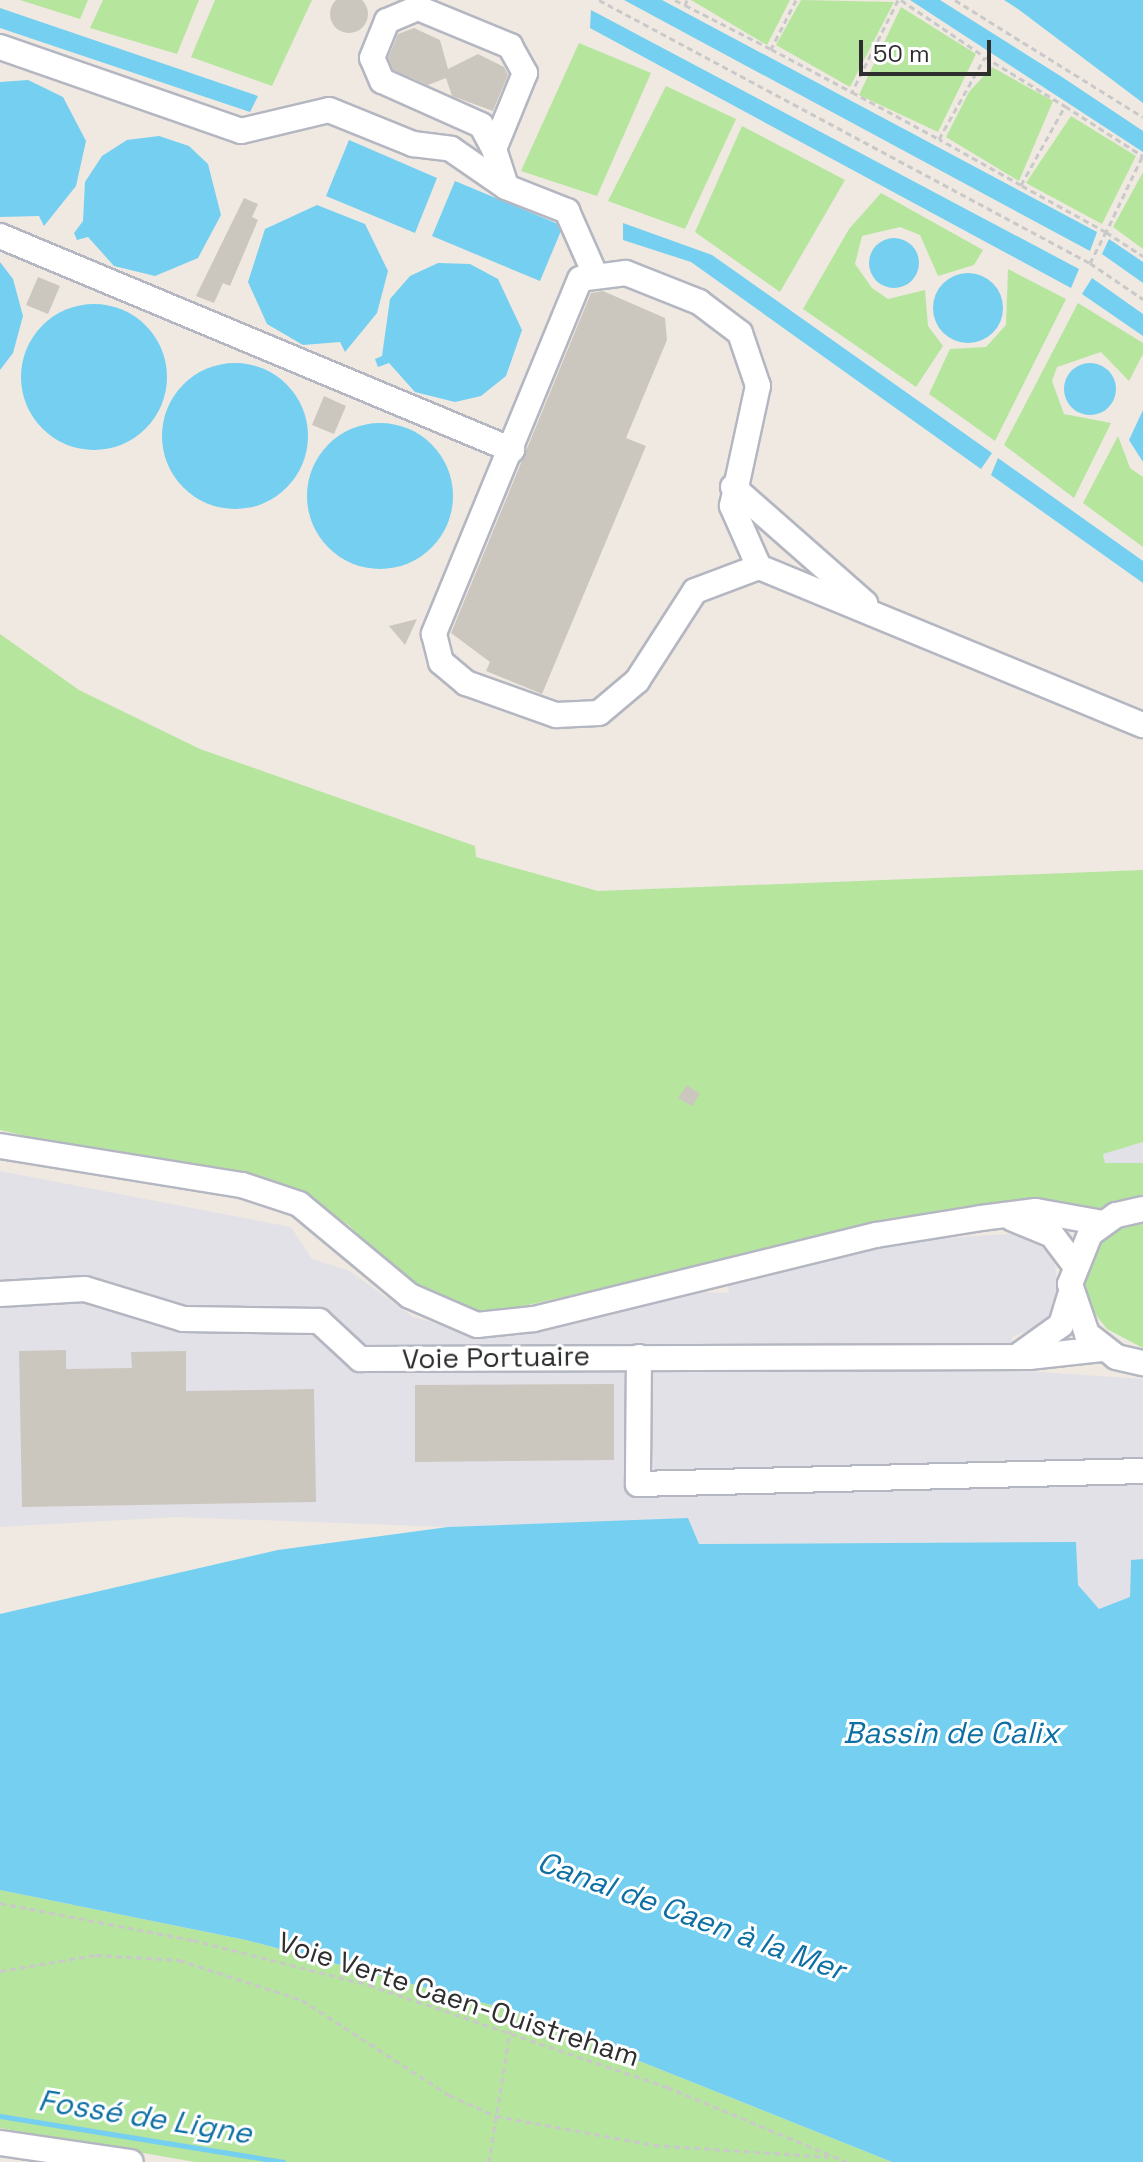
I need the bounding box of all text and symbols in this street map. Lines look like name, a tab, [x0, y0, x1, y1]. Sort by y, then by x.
scale bar	[863, 24, 995, 74]
text: 50 m	[873, 38, 930, 69]
street label: Voie Portuaire	[402, 1339, 590, 1375]
water label: Bassin de Calix	[843, 1715, 1059, 1751]
water label: Canal de Caen à la Mer	[532, 1844, 850, 1988]
street label: Voie Verte Caen-Ouistreham	[274, 1925, 644, 2073]
water label: Fossé de Ligne	[36, 2082, 254, 2152]

